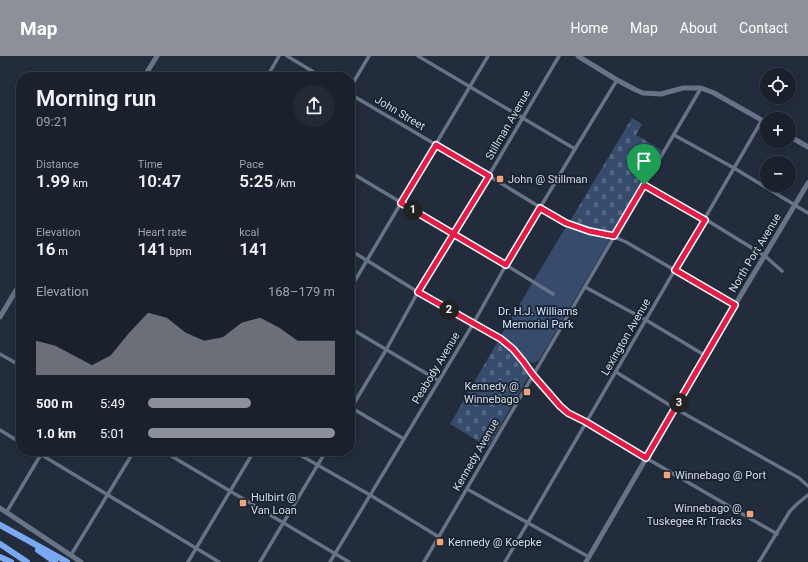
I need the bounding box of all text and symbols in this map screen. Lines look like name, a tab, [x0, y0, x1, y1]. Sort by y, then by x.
text: Map	[20, 17, 58, 40]
text: Home	[570, 20, 608, 36]
text: Map	[630, 20, 658, 36]
text: About	[680, 20, 717, 36]
text: Contact	[739, 20, 788, 36]
map controls	[760, 68, 796, 192]
button: locate	[760, 68, 796, 104]
button: share	[293, 85, 335, 127]
text: Morning run	[36, 86, 156, 111]
street label: Stillman Avenue	[483, 88, 533, 162]
street label: John Street	[373, 93, 428, 133]
button: +	[760, 112, 796, 148]
text: 09:21	[36, 114, 68, 129]
pin	[627, 144, 661, 185]
icon: arrive	[633, 150, 655, 172]
button: −	[760, 156, 796, 192]
text: Distance	[36, 158, 79, 171]
text: Time	[138, 158, 162, 171]
text: Pace	[239, 158, 264, 171]
text: 1.99	[36, 171, 70, 191]
text: 10:47	[138, 171, 181, 191]
text: 5:25	[239, 171, 273, 191]
place label: John @ Stillman	[508, 173, 588, 186]
marker: John @ Stillman	[495, 174, 505, 184]
text: km	[70, 177, 88, 190]
text: /km	[273, 177, 296, 190]
pin: 1	[403, 200, 423, 220]
text: 1	[410, 203, 416, 216]
street label: North Port Avenue	[726, 211, 784, 295]
text: Elevation	[36, 226, 81, 239]
text: Heart rate	[138, 226, 187, 239]
text: kcal	[239, 226, 259, 239]
text: 16	[36, 239, 55, 259]
text: 141	[138, 239, 167, 259]
text: 141	[239, 239, 268, 259]
text: m	[55, 245, 68, 258]
text: bpm	[167, 245, 192, 258]
text: Elevation	[36, 284, 89, 299]
text: 168–179 m	[268, 284, 335, 299]
street label: Lexington Avenue	[599, 296, 653, 378]
pin: 2	[439, 300, 459, 320]
text: 2	[446, 303, 452, 316]
park label: Dr. H.J. Williams Memorial Park	[498, 305, 578, 331]
street label: Peabody Avenue	[410, 330, 463, 406]
place label: Kennedy @ Winnebago	[464, 380, 519, 406]
marker: Kennedy @ Winnebago	[522, 387, 532, 397]
pin: 3	[669, 393, 689, 413]
text: 500 m	[36, 396, 73, 411]
text: 5:49	[100, 396, 125, 411]
text: 3	[676, 396, 682, 409]
street label: Kennedy Avenue	[450, 417, 502, 493]
text: 1.0 km	[36, 426, 76, 441]
text: 5:01	[100, 426, 125, 441]
place label: Winnebago @ Port	[675, 469, 767, 482]
marker: Winnebago @ Port	[662, 470, 672, 480]
place label: Hulbirt @ Van Loan	[251, 491, 297, 517]
marker: Hulbirt @ Van Loan	[238, 498, 248, 508]
place label: Winnebago @ Tuskegee Rr Tracks	[647, 502, 742, 528]
marker: Winnebago @ Tuskegee Rr Tracks	[745, 509, 755, 519]
place label: Kennedy @ Koepke	[448, 536, 542, 549]
marker: Kennedy @ Koepke	[435, 537, 445, 547]

